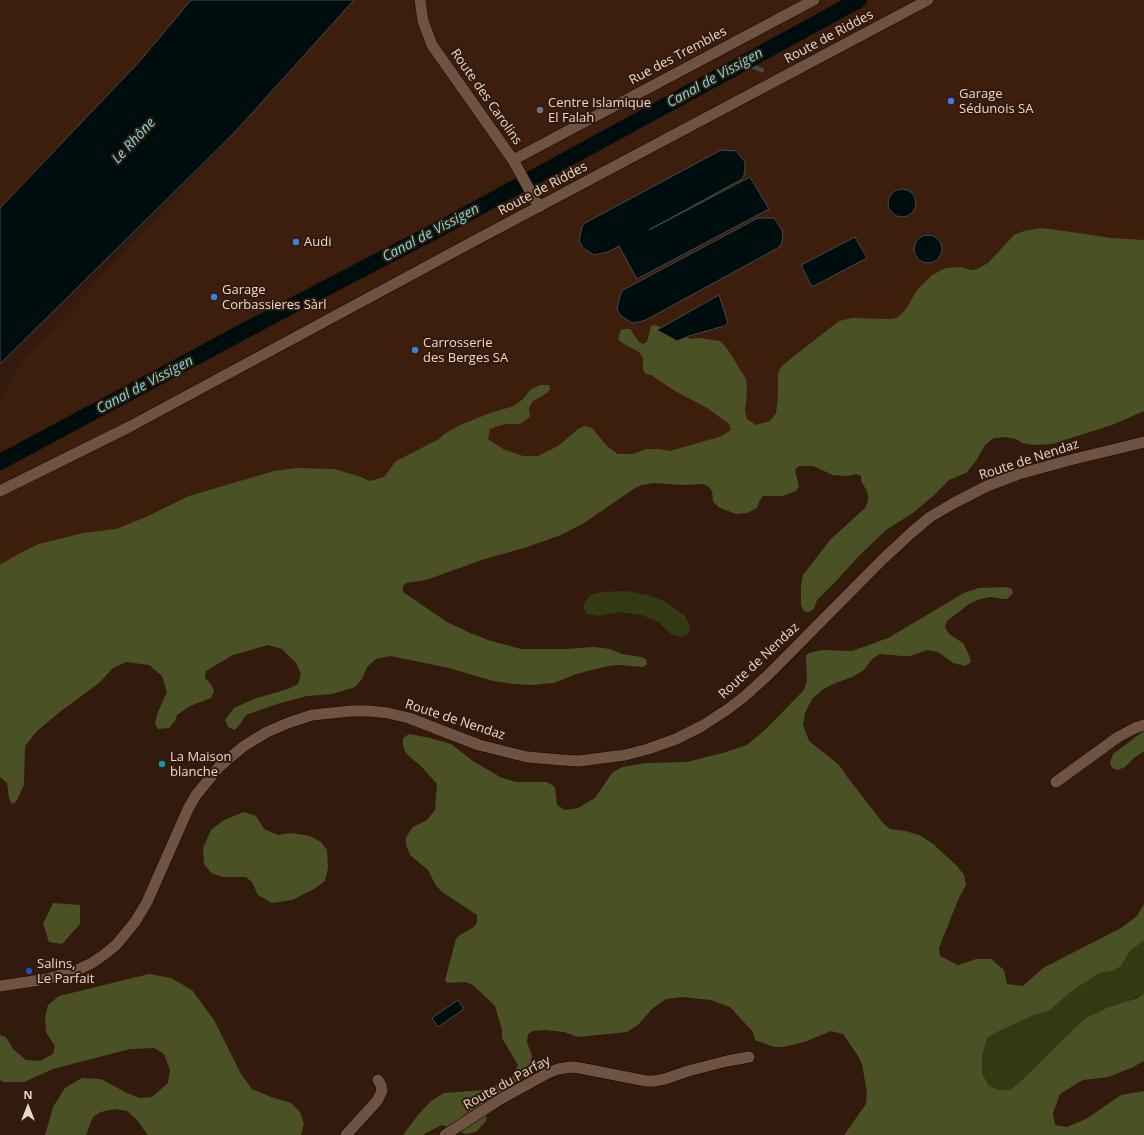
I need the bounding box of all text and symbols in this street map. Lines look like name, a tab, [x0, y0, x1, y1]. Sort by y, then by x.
street label: Route de Riddes	[782, 7, 876, 67]
street label: Rue des Trembles	[627, 24, 729, 88]
water label: Canal de Vissigen	[664, 45, 766, 111]
street label: Route des Carolins	[447, 46, 525, 148]
place label: Garage Sédunois SA	[959, 86, 1033, 117]
place label: Centre Islamique El Falah	[548, 95, 651, 126]
marker: Garage Sédunois SA	[946, 96, 956, 106]
marker: Centre Islamique El Falah	[535, 105, 545, 115]
water label: Le Rhône	[109, 115, 159, 167]
street label: Route de Riddes	[496, 159, 590, 219]
water label: Canal de Vissigen	[380, 200, 482, 266]
place label: Audi	[304, 234, 331, 250]
marker: Audi	[291, 237, 301, 247]
place label: Garage Corbassieres Sàrl	[222, 282, 327, 313]
marker: Garage Corbassieres Sàrl	[209, 292, 219, 302]
place label: Carrosserie des Berges SA	[423, 335, 508, 366]
marker: Carrosserie des Berges SA	[410, 345, 420, 355]
water label: Canal de Vissigen	[94, 352, 196, 418]
street label: Route de Nendaz	[977, 436, 1081, 484]
street label: Route de Nendaz	[716, 620, 802, 702]
street label: Route de Nendaz	[403, 696, 507, 744]
place label: La Maison blanche	[170, 749, 232, 780]
marker: La Maison blanche	[157, 759, 167, 769]
place label: Salins, Le Parfait	[37, 956, 94, 987]
marker: Salins, Le Parfait	[24, 966, 34, 976]
street label: Route du Parfay	[461, 1053, 553, 1113]
north arrow	[8, 1087, 48, 1127]
text: N	[24, 1087, 32, 1102]

